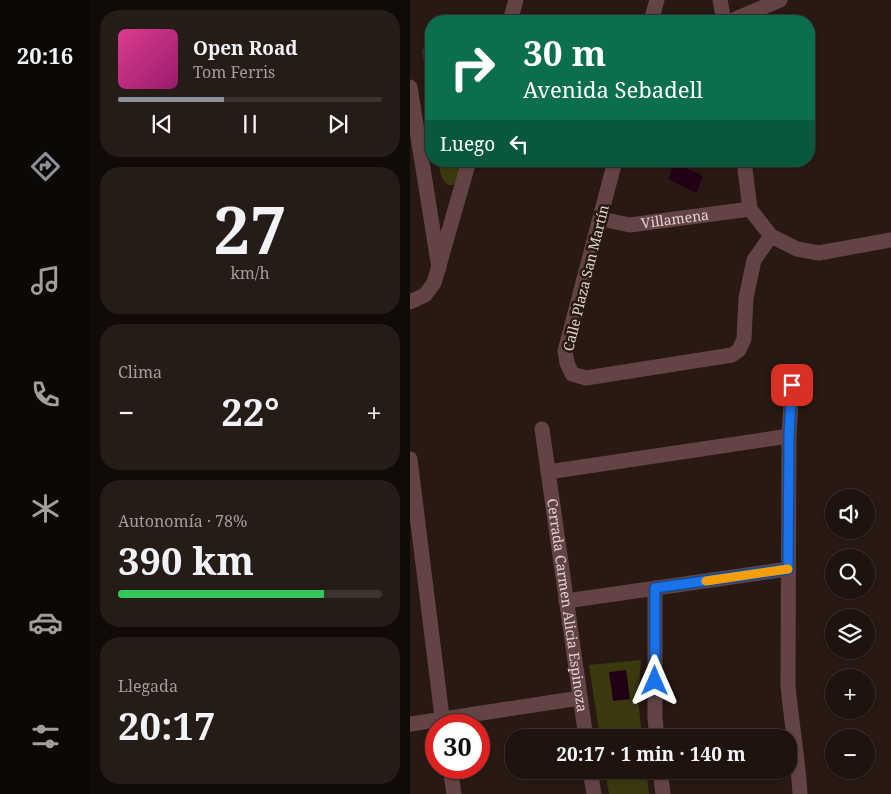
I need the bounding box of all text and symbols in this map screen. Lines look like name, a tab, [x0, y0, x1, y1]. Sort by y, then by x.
text: 30 m	[523, 29, 606, 76]
text: Open Road	[193, 35, 298, 61]
icon: right	[440, 35, 505, 100]
text: 20:16	[17, 40, 73, 70]
text: Tom Ferris	[193, 61, 275, 83]
text: Avenida Sebadell	[523, 74, 703, 104]
icon: previous	[148, 110, 176, 138]
icon: pause	[236, 110, 264, 138]
icon: next	[324, 110, 352, 138]
icon: left	[505, 130, 533, 158]
text: Luego	[440, 131, 495, 157]
icon: directions	[28, 149, 63, 184]
text: 27	[213, 185, 287, 273]
street label: Calle Plaza San Martín	[558, 203, 613, 353]
street label: Villamena	[640, 205, 710, 232]
text: km/h	[230, 262, 270, 284]
icon: music	[28, 263, 63, 298]
text: Clima	[118, 361, 162, 383]
pin	[771, 364, 813, 406]
icon: arrive	[778, 371, 806, 399]
icon: phone	[28, 377, 63, 412]
text: 22°	[221, 385, 279, 437]
text: −	[118, 393, 134, 431]
text: +	[366, 393, 382, 431]
map controls	[825, 489, 875, 779]
button: sound	[825, 489, 875, 539]
icon: climate	[28, 491, 63, 526]
street label: Cerrada Carmen Alicia Espinoza	[543, 497, 592, 713]
text: Autonomía · 78%	[118, 510, 247, 532]
text: 390 km	[118, 534, 254, 586]
button: search	[825, 549, 875, 599]
icon: car	[28, 605, 63, 640]
button: layers	[825, 609, 875, 659]
position arrow	[628, 654, 680, 706]
button: +	[825, 669, 875, 719]
text: Llegada	[118, 675, 178, 697]
text: 20:17	[118, 699, 215, 751]
speed limit sign: 30	[425, 714, 490, 779]
icon: filters	[28, 719, 63, 754]
button: −	[825, 729, 875, 779]
text: 20:17 · 1 min · 140 m	[556, 741, 746, 767]

